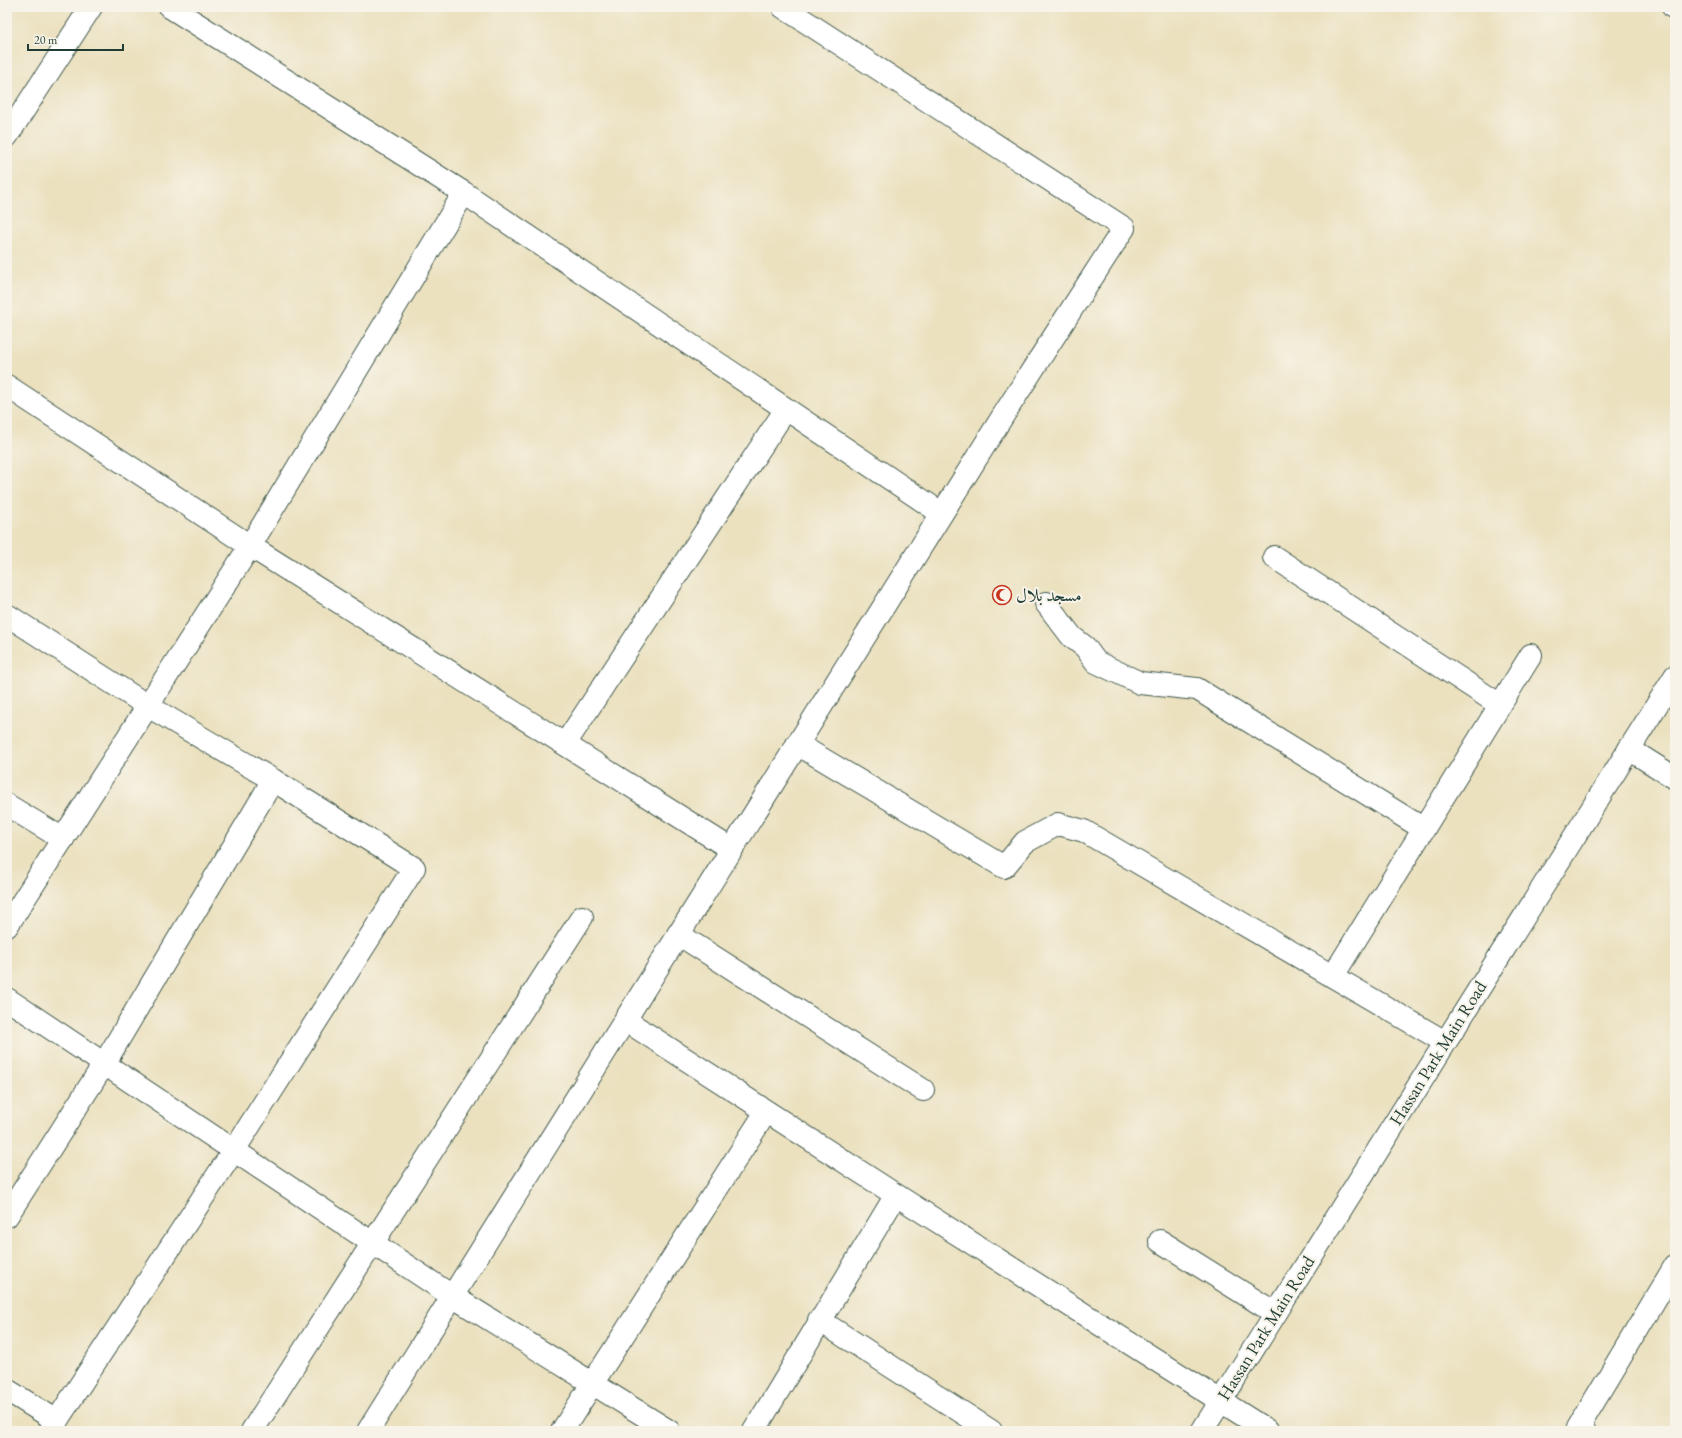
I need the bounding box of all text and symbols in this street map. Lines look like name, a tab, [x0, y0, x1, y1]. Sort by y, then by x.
scale bar	[28, 26, 123, 52]
text: 20 m	[34, 32, 58, 48]
place label: مسجد بلال	[1016, 583, 1082, 606]
mosque icon: مسجد بلال	[991, 584, 1013, 606]
street label: Hassan Park Main Road	[1384, 975, 1492, 1129]
street label: Hassan Park Main Road	[1212, 1250, 1320, 1404]

